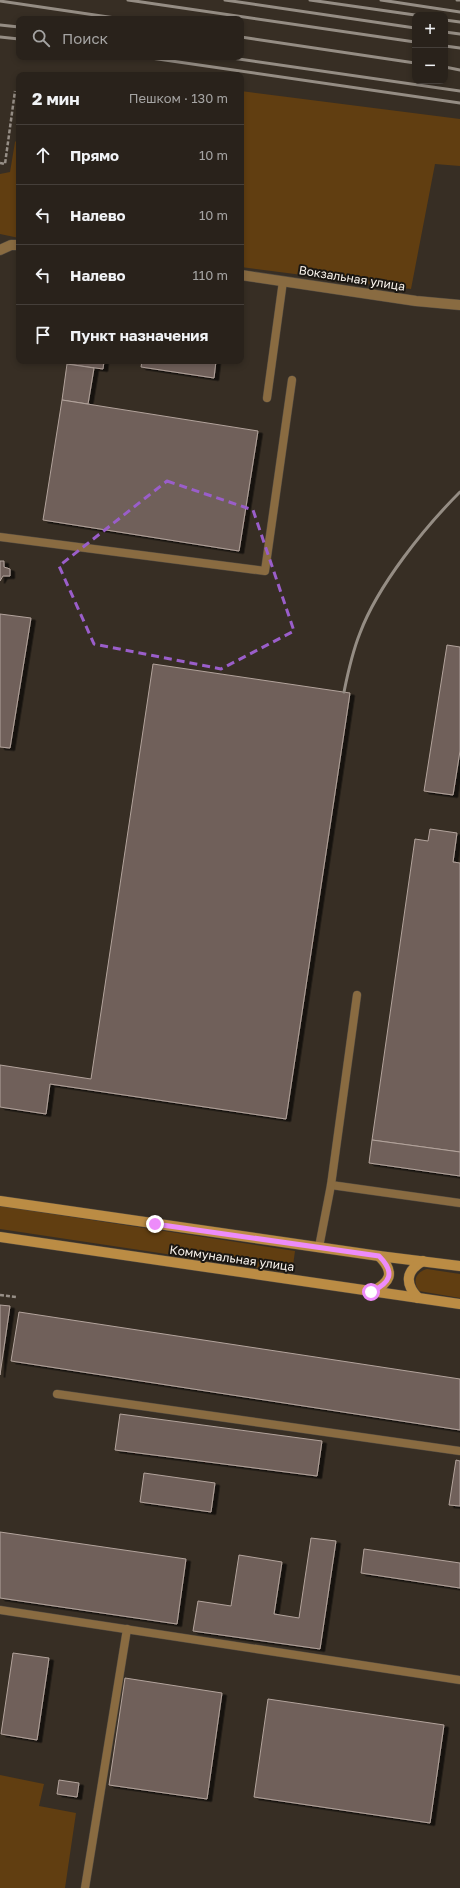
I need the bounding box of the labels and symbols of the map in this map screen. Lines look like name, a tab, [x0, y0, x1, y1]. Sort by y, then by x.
street label: Вокзальная улица	[298, 262, 406, 294]
route end	[146, 1215, 164, 1233]
street label: Коммунальная улица	[169, 1242, 295, 1274]
route start	[362, 1283, 380, 1301]

